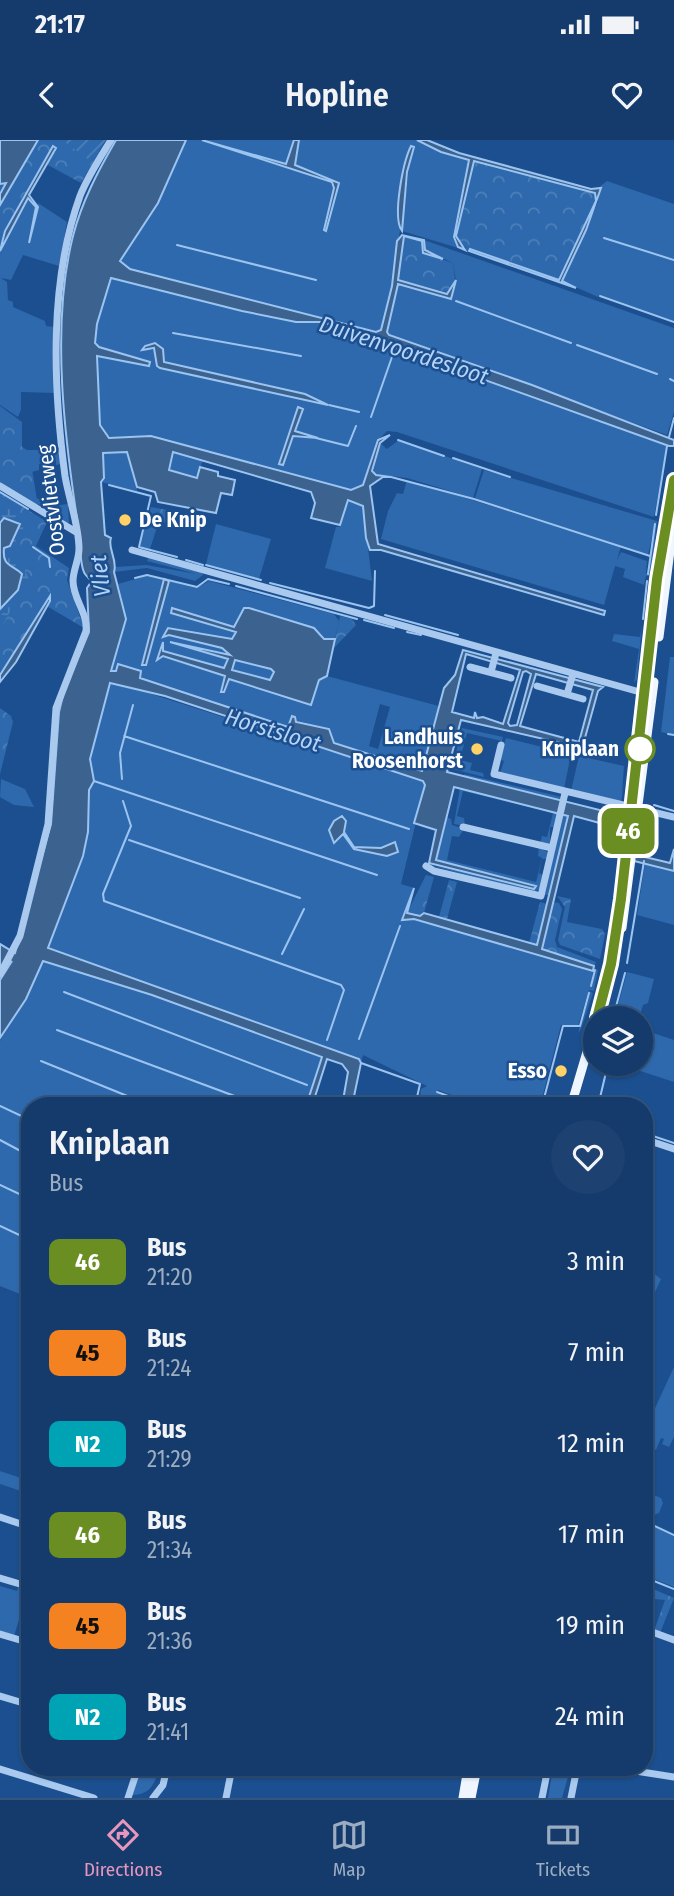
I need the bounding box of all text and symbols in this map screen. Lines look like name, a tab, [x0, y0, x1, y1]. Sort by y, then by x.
text: 21:17	[35, 9, 85, 40]
icon: back	[28, 76, 66, 114]
text: Hopline	[285, 76, 389, 114]
icon: heart	[608, 76, 646, 114]
water label: Duivenvoordesloot	[316, 309, 492, 391]
street label: Oostvlietweg	[31, 443, 71, 557]
place label: De Knip	[139, 507, 207, 533]
marker: De Knip	[117, 512, 133, 528]
water label: Vliet	[84, 553, 116, 598]
water label: Horstsloot	[222, 702, 324, 758]
place label: Landhuis Roosenhorst	[352, 724, 464, 774]
marker: Kniplaan	[625, 734, 655, 764]
place label: Kniplaan	[542, 736, 619, 762]
marker: Landhuis Roosenhorst	[469, 741, 485, 757]
line badge: 46	[596, 808, 660, 854]
text: 46	[616, 817, 640, 845]
map controls	[583, 1006, 653, 1076]
button: layers	[583, 1006, 653, 1076]
place label: Esso	[508, 1058, 547, 1084]
marker: Esso	[553, 1063, 569, 1079]
button: heart	[551, 1120, 625, 1194]
text: Kniplaan	[49, 1123, 170, 1163]
text: Bus	[49, 1169, 83, 1197]
text: Bus	[147, 1232, 186, 1263]
text: 3 min	[567, 1246, 625, 1277]
text: 46	[75, 1248, 100, 1276]
text: 21:20	[147, 1263, 193, 1291]
text: Bus	[147, 1323, 186, 1354]
text: 7 min	[568, 1337, 625, 1368]
text: 45	[76, 1339, 99, 1367]
text: 21:24	[147, 1354, 191, 1382]
text: Bus	[147, 1414, 186, 1445]
text: 12 min	[557, 1428, 625, 1459]
text: N2	[75, 1430, 100, 1458]
text: 21:29	[147, 1445, 192, 1473]
text: Bus	[147, 1505, 186, 1536]
text: 17 min	[558, 1519, 625, 1550]
text: 46	[75, 1521, 100, 1549]
text: 21:34	[147, 1536, 192, 1564]
text: Bus	[147, 1596, 186, 1627]
text: 19 min	[556, 1610, 625, 1641]
text: 45	[76, 1612, 99, 1640]
text: 21:36	[147, 1627, 192, 1655]
text: Bus	[147, 1687, 186, 1718]
text: 24 min	[555, 1701, 625, 1732]
text: N2	[75, 1703, 100, 1731]
text: 21:41	[147, 1718, 189, 1746]
tab: Directions	[84, 1816, 162, 1881]
tab: Map	[330, 1816, 368, 1881]
tab: Tickets	[536, 1816, 590, 1881]

